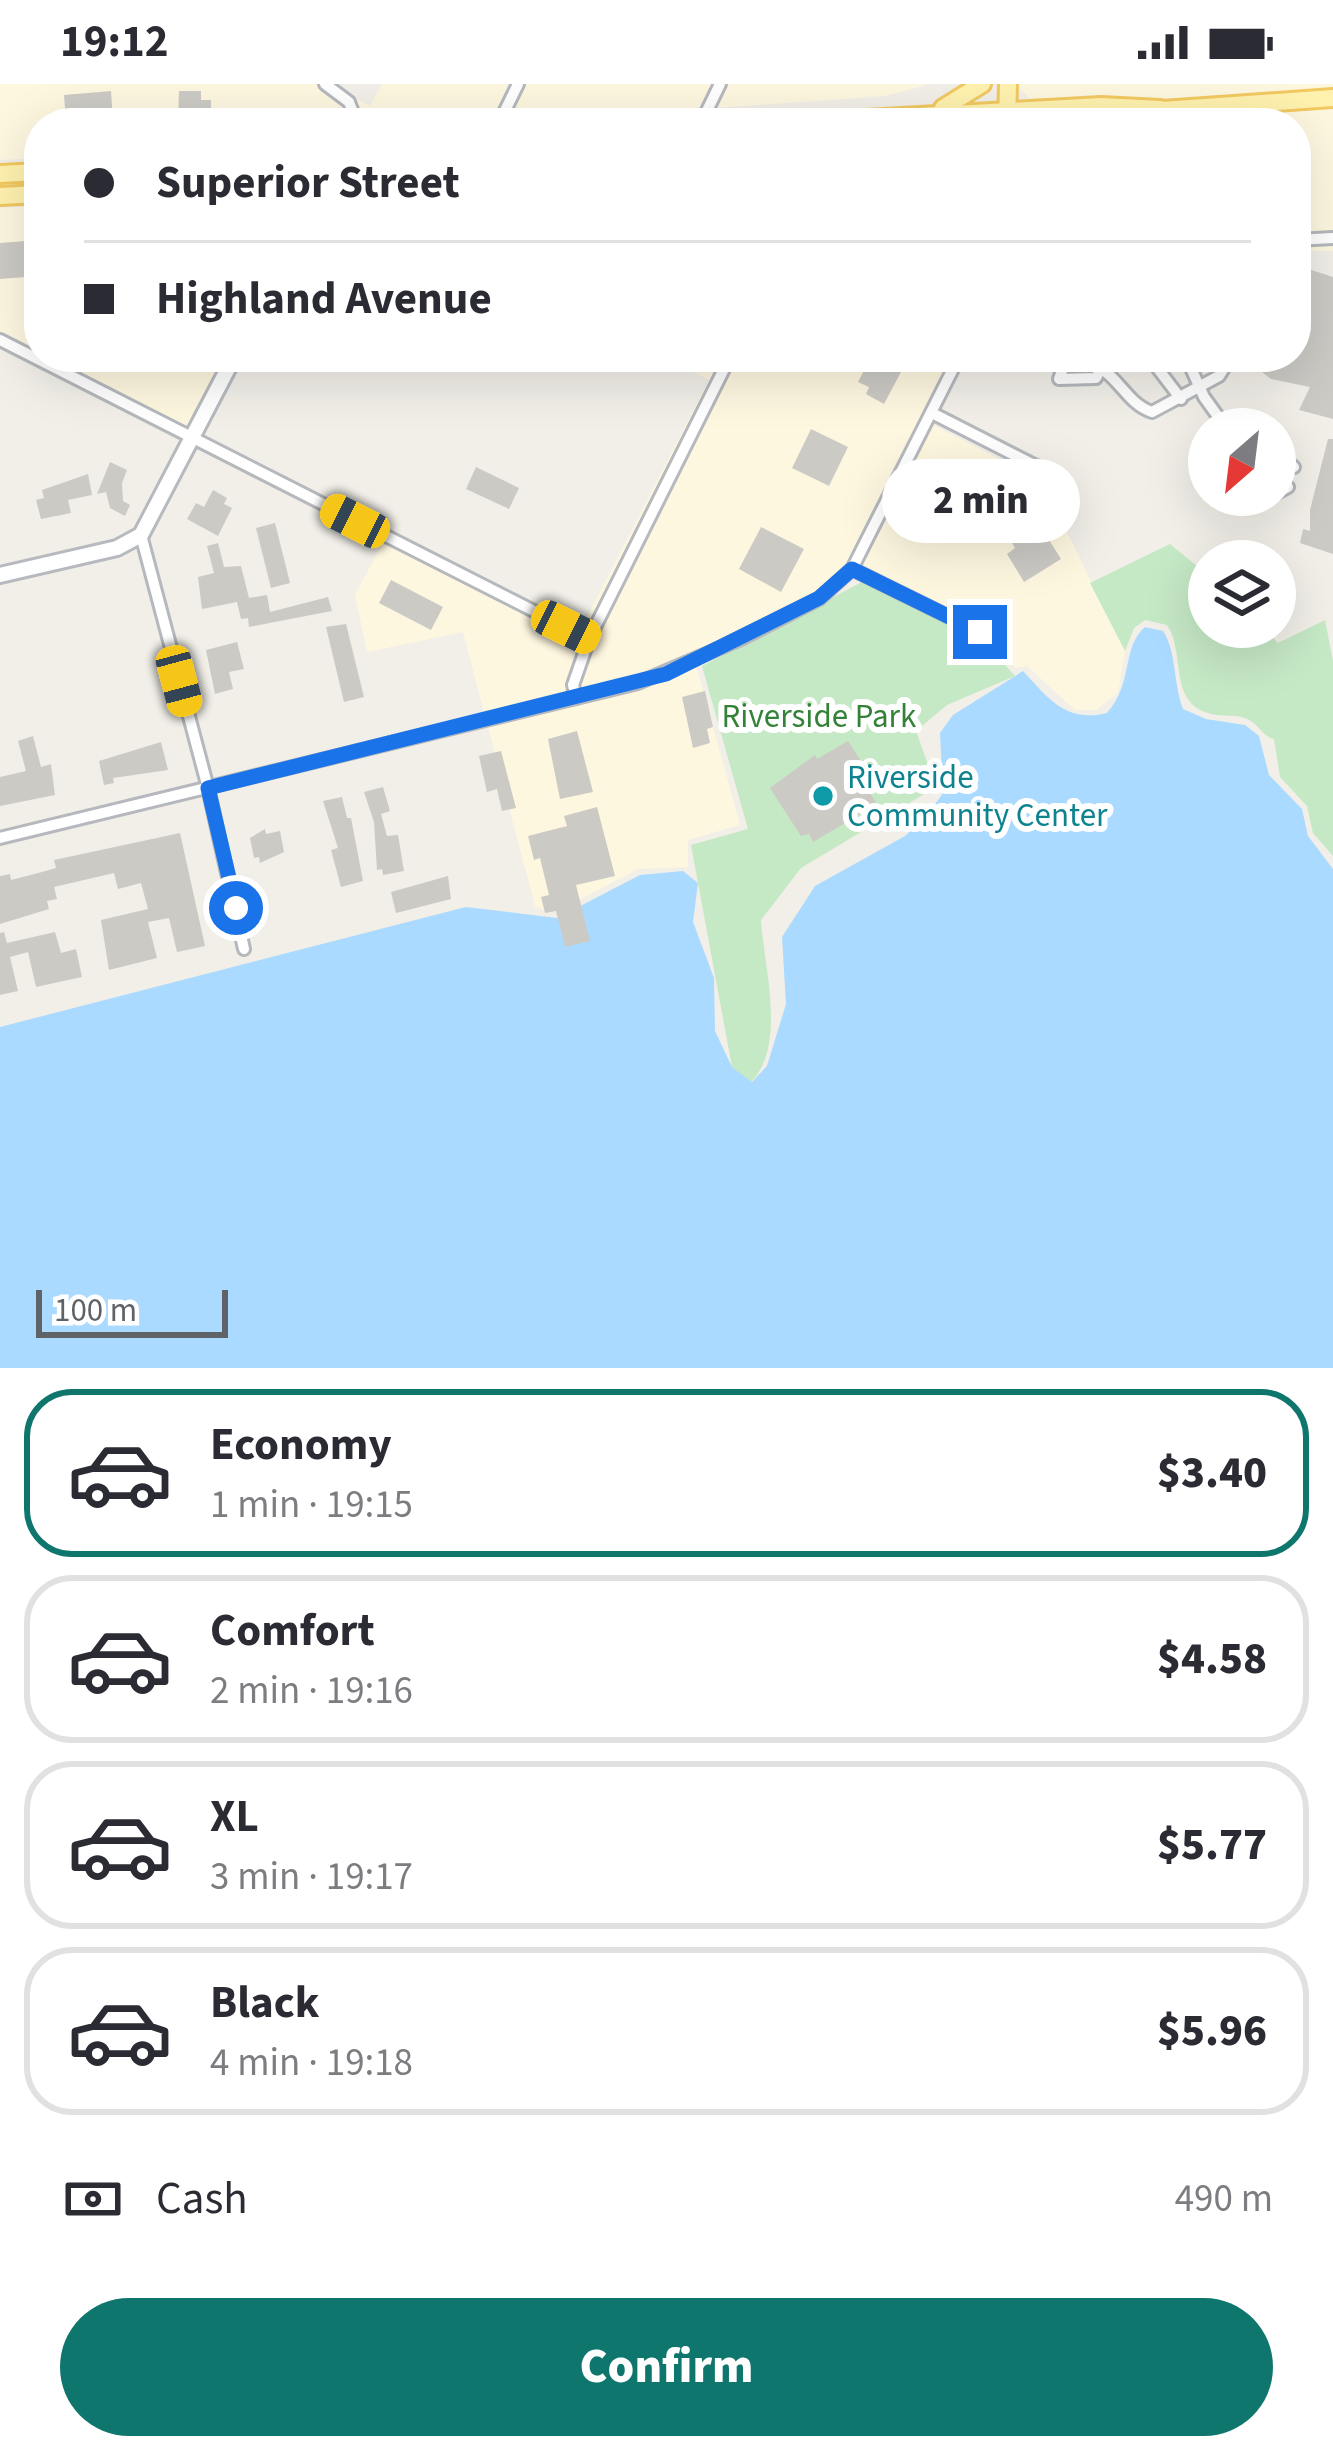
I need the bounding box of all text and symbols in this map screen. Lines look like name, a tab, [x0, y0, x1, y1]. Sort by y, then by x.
text: 19:12	[60, 10, 169, 74]
text: Superior Street	[156, 151, 460, 215]
text: Highland Avenue	[156, 267, 492, 331]
north arrow	[1188, 408, 1296, 516]
map controls	[1188, 408, 1296, 648]
callout: 2 min	[881, 458, 1079, 542]
text: 2 min	[933, 473, 1029, 529]
car	[315, 489, 395, 553]
button: layers	[1188, 540, 1296, 648]
car	[526, 595, 606, 659]
route end	[953, 605, 1007, 659]
car	[152, 642, 206, 720]
park label: Riverside Park	[722, 693, 917, 740]
place label: Riverside Community Center	[847, 754, 1108, 839]
marker: Riverside Community Center	[810, 783, 836, 809]
route start	[209, 881, 263, 935]
scale bar	[36, 1284, 228, 1337]
text: 100 m	[54, 1287, 137, 1334]
text: Economy	[210, 1413, 392, 1477]
icon: car	[66, 1419, 174, 1527]
text: $3.40	[1157, 1441, 1267, 1505]
text: 1 min · 19:15	[210, 1477, 413, 1533]
text: Comfort	[210, 1599, 375, 1663]
icon: car	[66, 1605, 174, 1713]
text: $4.58	[1157, 1627, 1267, 1691]
text: 2 min · 19:16	[210, 1663, 413, 1719]
text: XL	[210, 1785, 259, 1849]
icon: car	[66, 1791, 174, 1899]
text: $5.77	[1157, 1813, 1267, 1877]
text: 3 min · 19:17	[210, 1849, 413, 1905]
text: Black	[210, 1971, 320, 2035]
icon: car	[66, 1977, 174, 2085]
text: $5.96	[1157, 1999, 1267, 2063]
text: 4 min · 19:18	[210, 2035, 413, 2091]
icon: cash	[60, 2166, 126, 2232]
text: Cash	[156, 2167, 248, 2231]
text: 490 m	[1175, 2171, 1273, 2227]
button: Confirm	[60, 2298, 1273, 2436]

